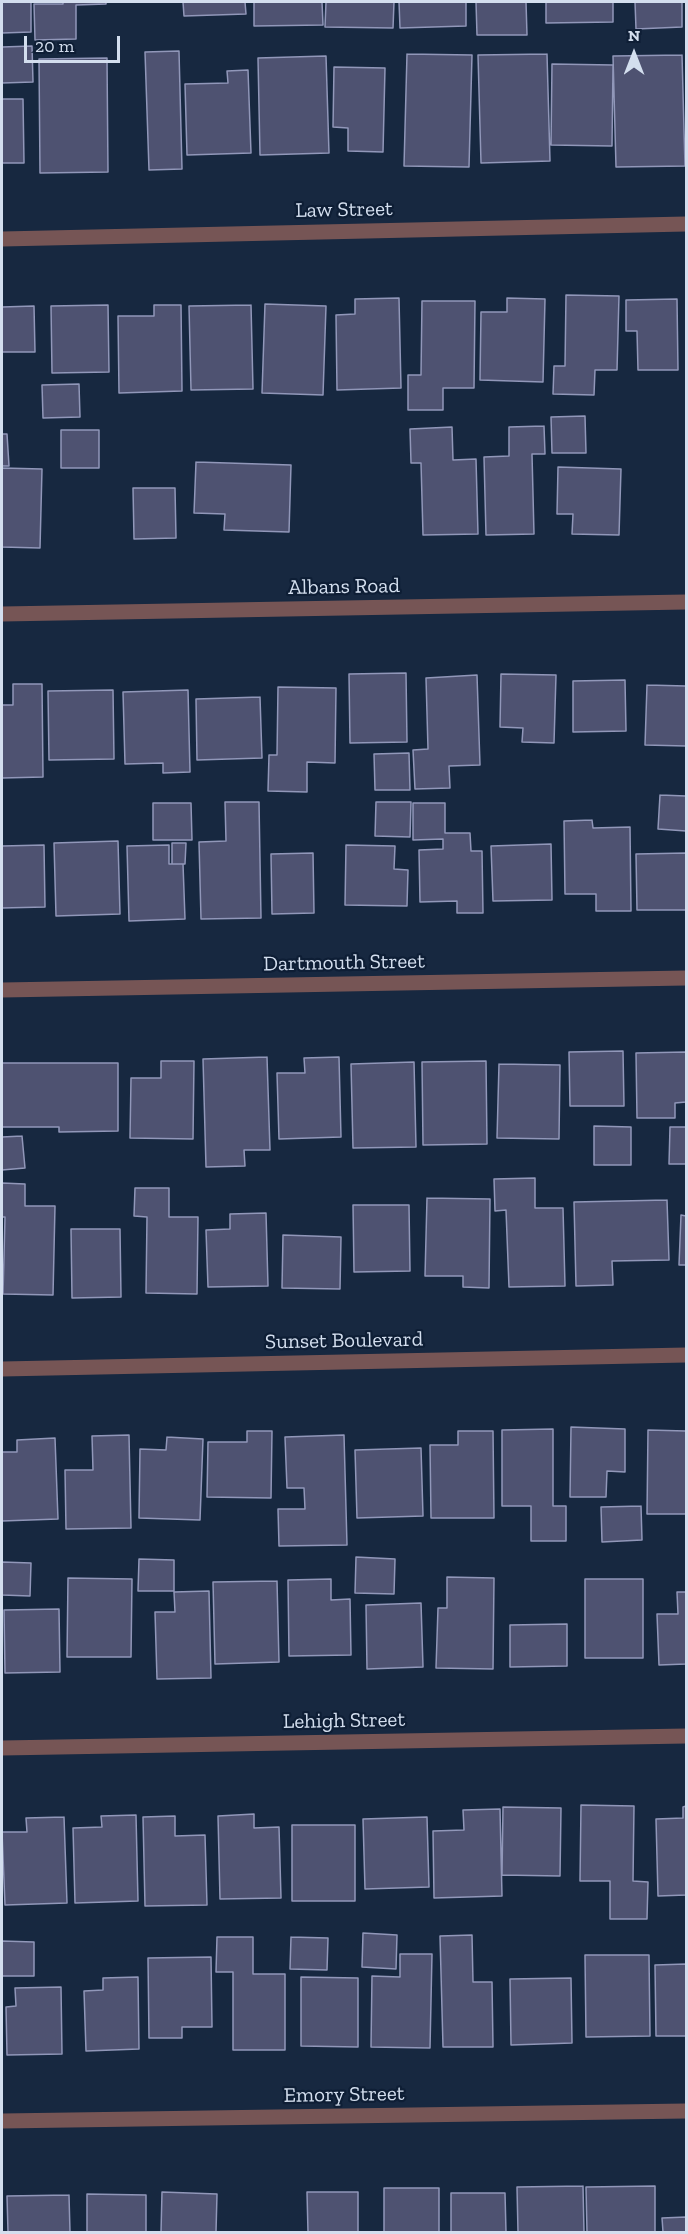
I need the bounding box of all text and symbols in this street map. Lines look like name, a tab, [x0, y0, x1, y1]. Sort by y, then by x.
scale bar	[27, 24, 123, 62]
north arrow	[604, 24, 664, 84]
text: N	[628, 26, 640, 45]
text: 20 m	[35, 35, 74, 57]
street label: Law Street	[295, 197, 393, 223]
street label: Albans Road	[288, 573, 400, 601]
street label: Dartmouth Street	[263, 949, 425, 977]
street label: Sunset Boulevard	[265, 1327, 423, 1355]
street label: Lehigh Street	[283, 1707, 405, 1735]
street label: Emory Street	[283, 2081, 405, 2109]

